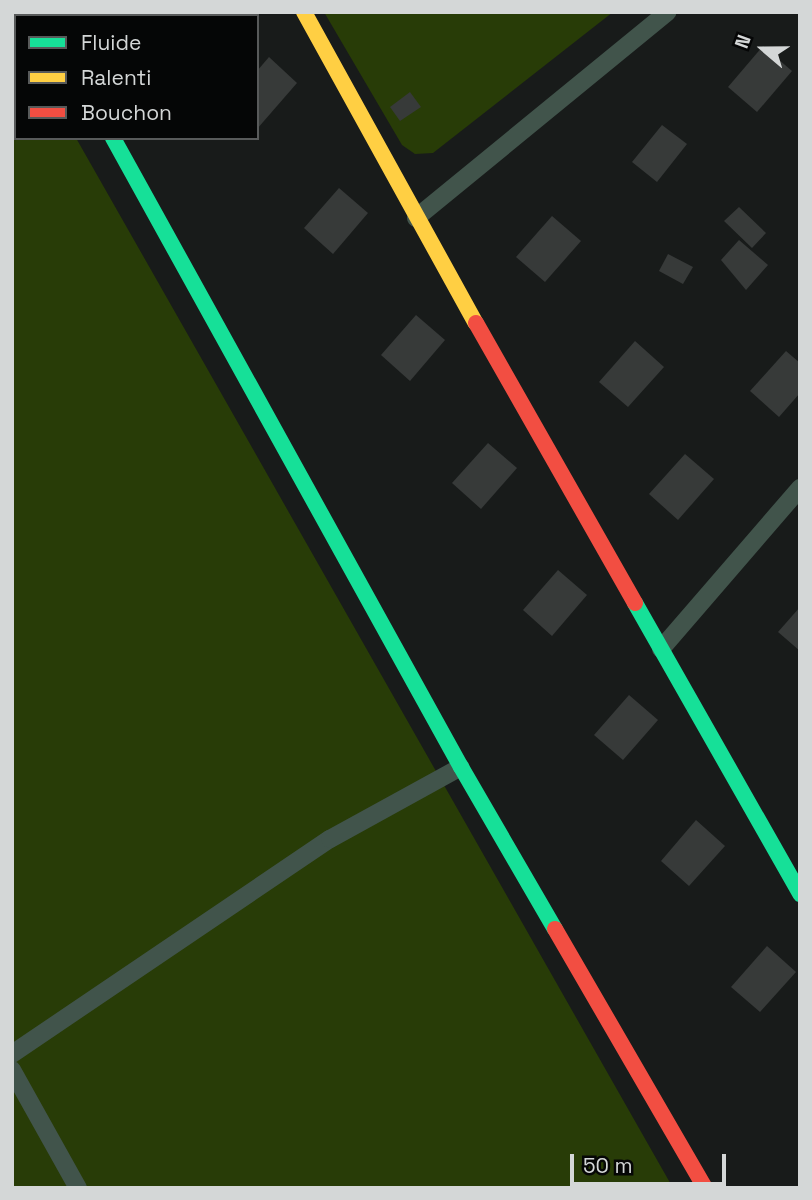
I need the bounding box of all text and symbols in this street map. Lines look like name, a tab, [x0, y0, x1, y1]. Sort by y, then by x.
legend	[14, 14, 259, 140]
north arrow	[728, 14, 798, 84]
text: Fluide	[81, 29, 141, 56]
text: N	[729, 31, 757, 52]
text: Ralenti	[81, 64, 151, 91]
text: Bouchon	[81, 99, 172, 126]
scale bar	[574, 1140, 730, 1184]
text: 50 m	[583, 1152, 633, 1179]

